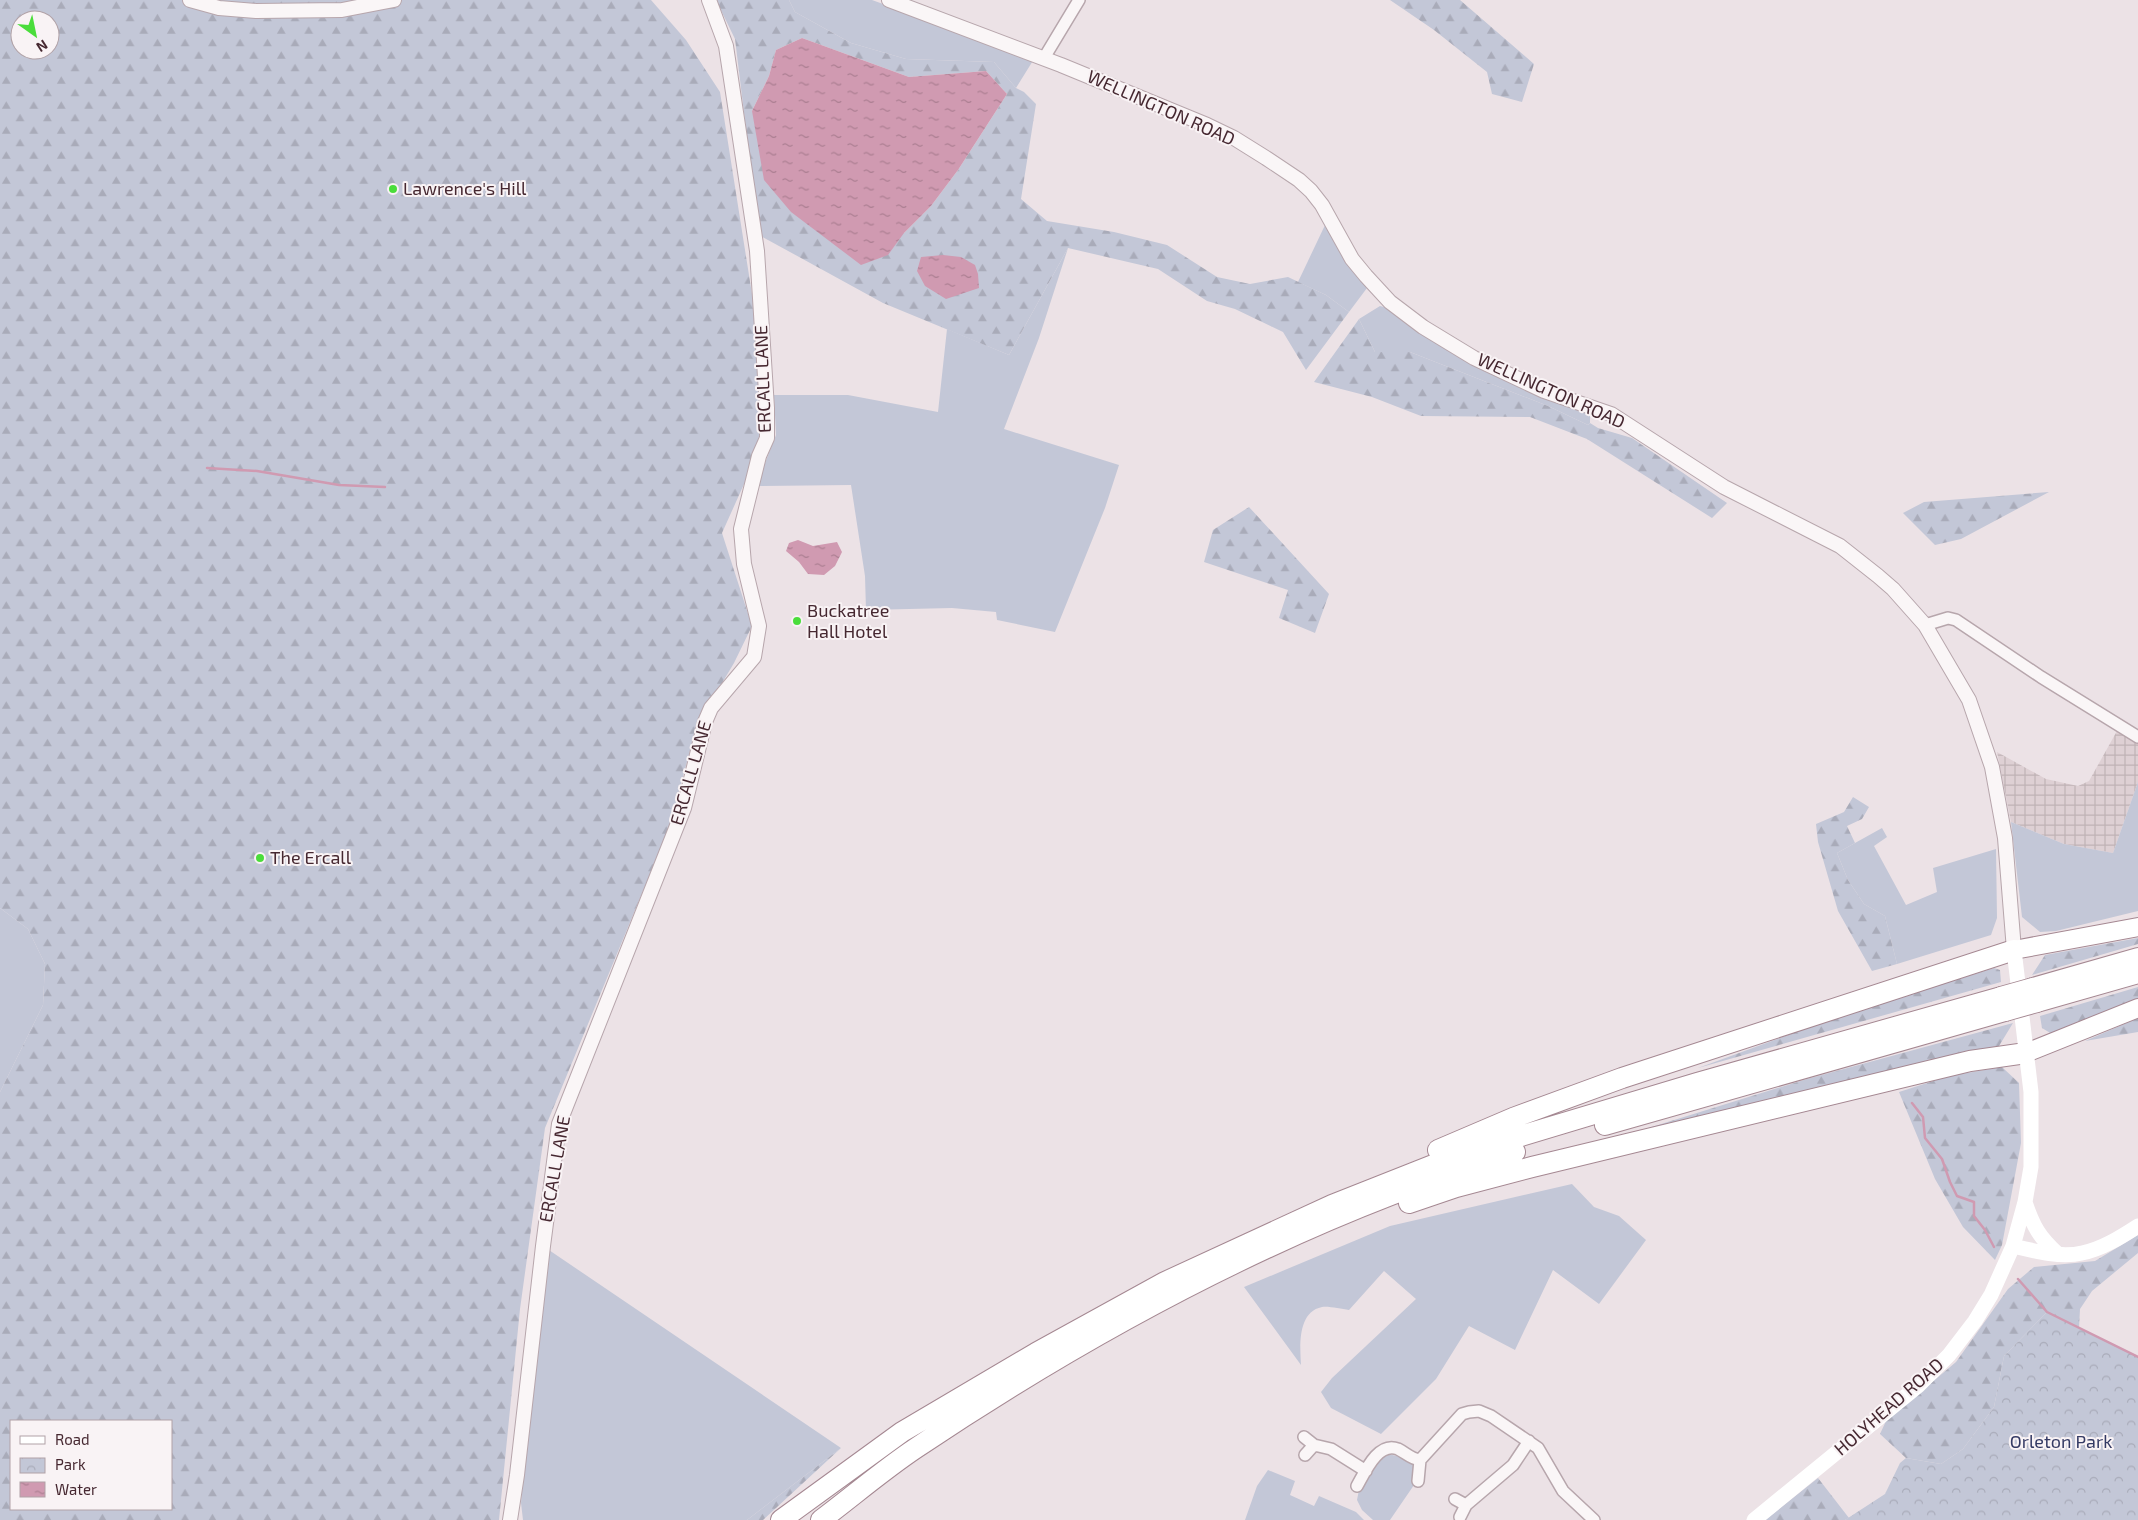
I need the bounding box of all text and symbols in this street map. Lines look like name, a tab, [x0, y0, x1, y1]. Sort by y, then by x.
north arrow	[10, 10, 60, 60]
text: N	[33, 36, 51, 56]
street label: WELLINGTON ROAD	[1084, 65, 1239, 150]
place label: Lawrence's Hill	[403, 177, 527, 199]
marker: Lawrence's Hill	[387, 183, 399, 195]
street label: ERCALL LANE	[749, 325, 775, 433]
street label: WELLINGTON ROAD	[1474, 348, 1629, 433]
place label: Buckatree Hall Hotel	[807, 599, 889, 642]
marker: Buckatree Hall Hotel	[791, 615, 803, 627]
street label: ERCALL LANE	[665, 718, 715, 828]
place label: The Ercall	[270, 846, 352, 868]
marker: The Ercall	[254, 852, 266, 864]
street label: ERCALL LANE	[534, 1114, 574, 1224]
street label: HOLYHEAD ROAD	[1829, 1353, 1947, 1460]
legend	[10, 1420, 172, 1510]
text: Road	[55, 1430, 90, 1448]
park label: Orleton Park	[2010, 1430, 2112, 1452]
text: Park	[55, 1455, 86, 1473]
text: Water	[55, 1480, 97, 1498]

